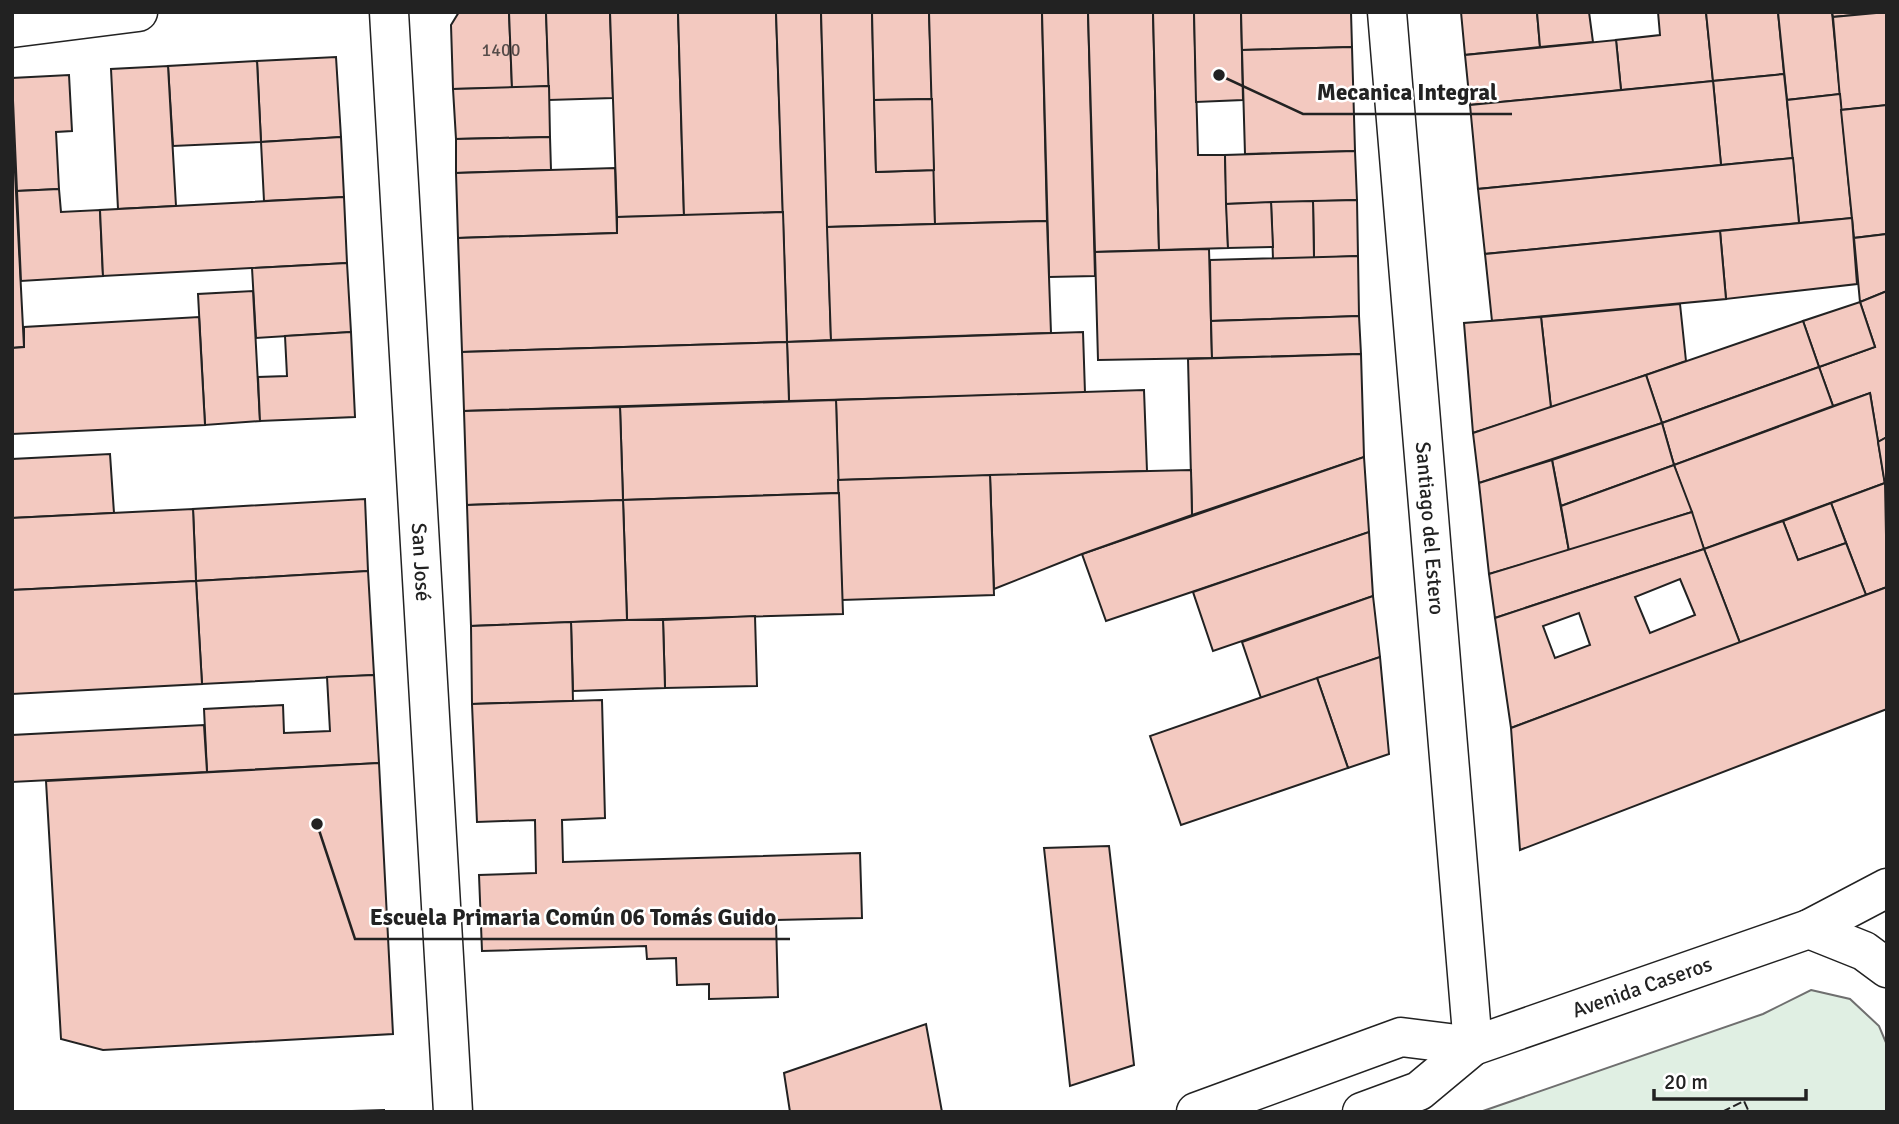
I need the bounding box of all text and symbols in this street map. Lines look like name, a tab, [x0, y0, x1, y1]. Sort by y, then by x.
house number: 1400	[482, 39, 520, 61]
callout: Mecanica Integral	[1303, 70, 1512, 114]
text: Mecanica Integral	[1317, 78, 1497, 107]
street label: Santiago del Estero	[1410, 441, 1450, 616]
street label: San José	[406, 522, 436, 602]
callout: Escuela Primaria Común 06 Tomás Guido	[355, 895, 790, 939]
text: Escuela Primaria Común 06 Tomás Guido	[370, 903, 776, 932]
street label: Avenida Caseros	[1569, 951, 1715, 1023]
scale bar	[1654, 1058, 1806, 1102]
text: 20 m	[1664, 1069, 1708, 1095]

